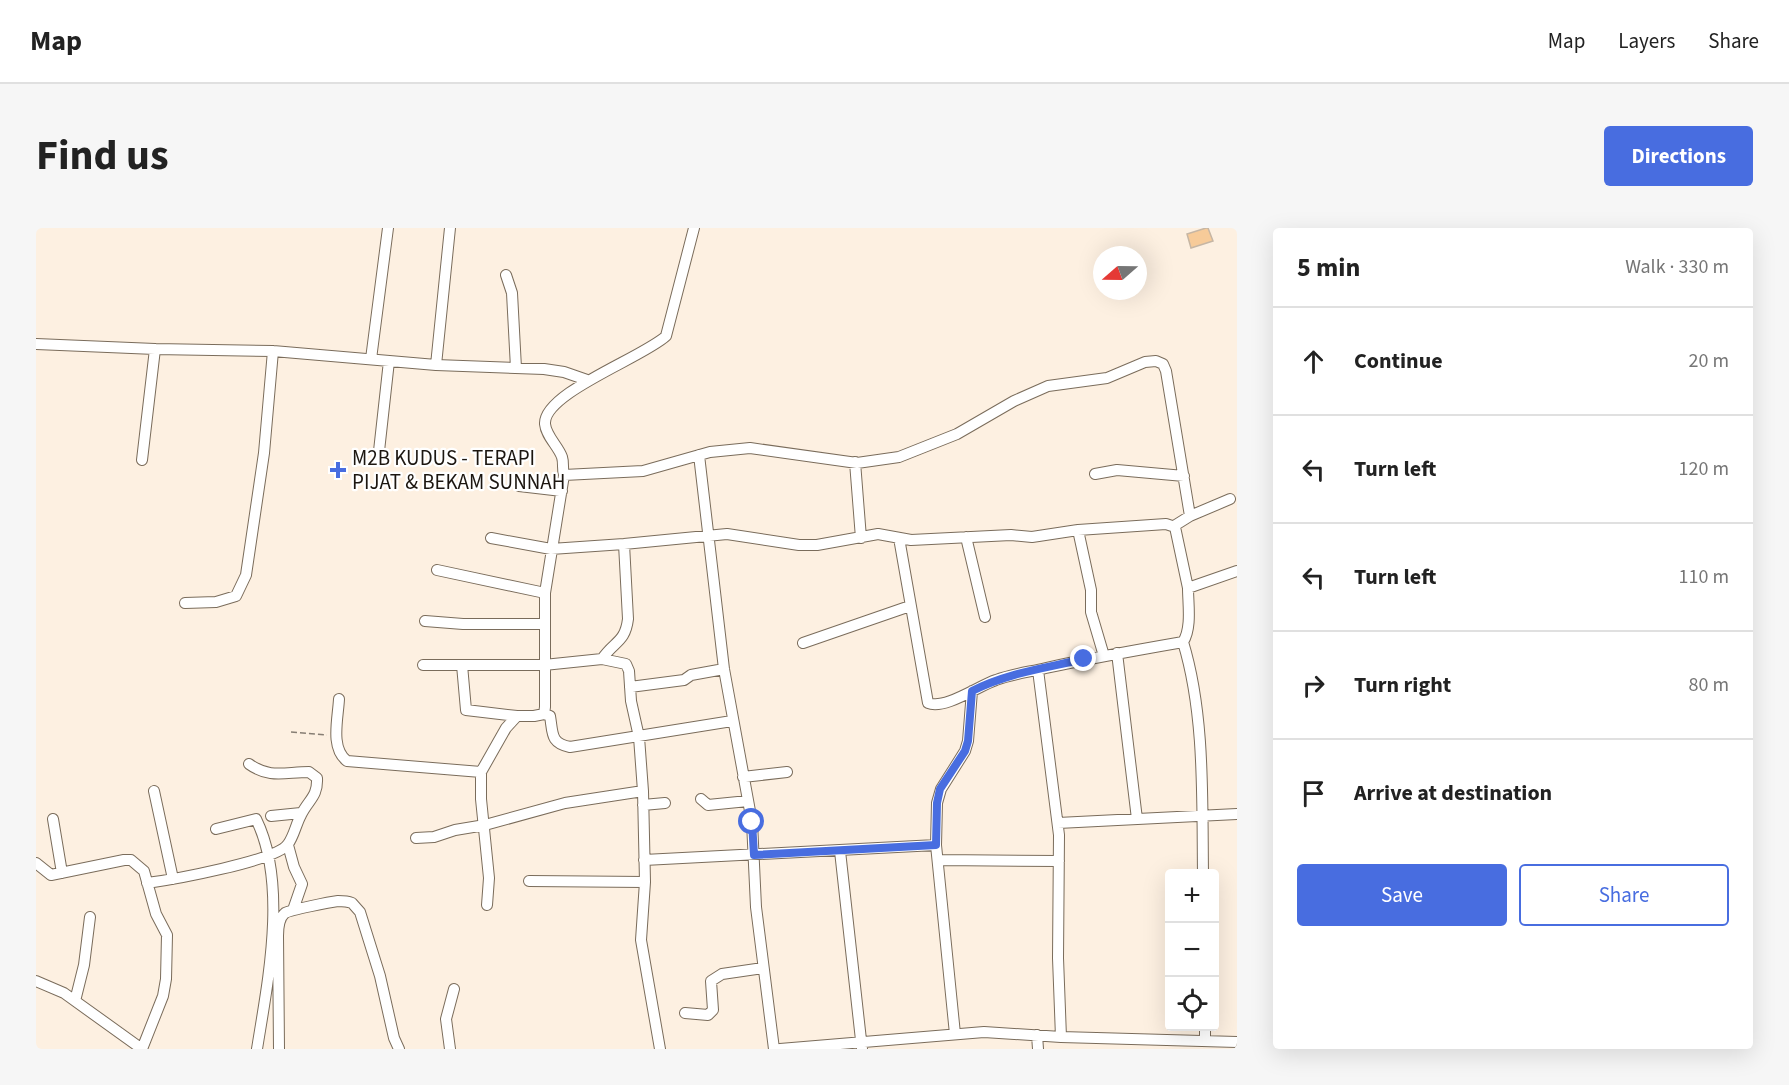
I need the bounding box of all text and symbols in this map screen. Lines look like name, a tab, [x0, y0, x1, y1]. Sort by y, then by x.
text: Map	[30, 21, 82, 61]
text: Map	[1548, 26, 1585, 56]
text: Layers	[1618, 26, 1675, 56]
text: Share	[1708, 26, 1759, 56]
text: Find us	[36, 126, 169, 186]
button: Directions	[1604, 126, 1753, 186]
north arrow	[1093, 246, 1147, 300]
text: 5 min	[1297, 249, 1360, 286]
text: Walk · 330 m	[1625, 253, 1729, 281]
icon: ahead	[1297, 345, 1330, 378]
text: Continue	[1354, 345, 1443, 377]
text: 20 m	[1689, 347, 1729, 375]
place label: M2B KUDUS - TERAPI PIJAT & BEKAM SUNNAH	[352, 443, 565, 497]
icon: left	[1297, 453, 1330, 486]
text: Turn left	[1354, 453, 1436, 485]
text: 120 m	[1679, 455, 1729, 483]
marker: M2B KUDUS - TERAPI PIJAT & BEKAM SUNNAH	[329, 461, 347, 479]
icon: left	[1297, 561, 1330, 594]
text: Turn left	[1354, 561, 1436, 593]
text: 110 m	[1679, 563, 1729, 591]
route end	[1070, 645, 1096, 671]
icon: right	[1297, 669, 1330, 702]
text: Turn right	[1354, 669, 1451, 701]
text: 80 m	[1689, 671, 1729, 699]
icon: arrive	[1297, 777, 1330, 810]
text: Arrive at destination	[1354, 777, 1552, 809]
route start	[738, 808, 764, 834]
button: Save	[1297, 864, 1507, 926]
button: Share	[1519, 864, 1729, 926]
map controls	[1165, 869, 1219, 1031]
button: +	[1165, 869, 1219, 923]
button: −	[1165, 923, 1219, 977]
button: locate	[1165, 977, 1219, 1031]

